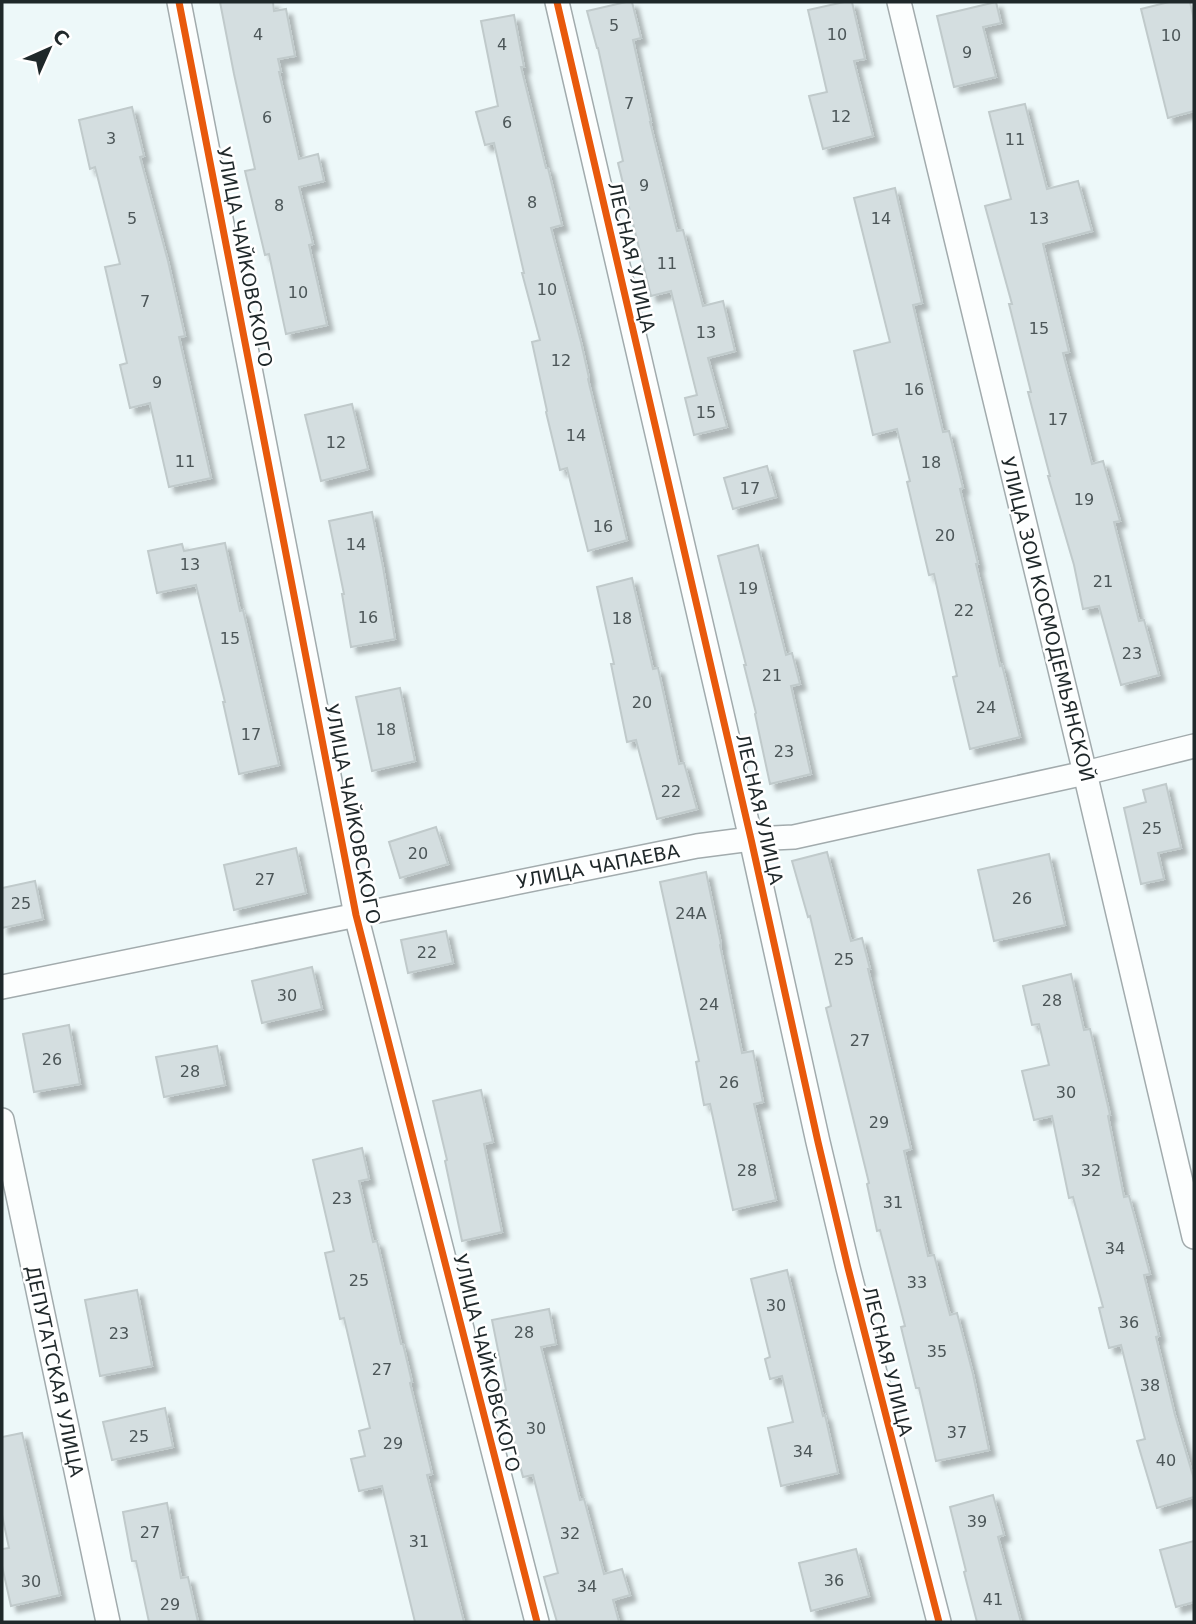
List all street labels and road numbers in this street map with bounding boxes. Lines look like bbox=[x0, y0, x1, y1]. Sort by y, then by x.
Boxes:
street label: УЛИЦА ЧАЙКОВСКОГО bbox=[213, 145, 277, 369]
street label: ЛЕСНАЯ УЛИЦА bbox=[604, 180, 660, 334]
street label: УЛИЦА ЗОИ КОСМОДЕМЬЯНСКОЙ bbox=[997, 454, 1099, 784]
street label: УЛИЦА ЧАЙКОВСКОГО bbox=[321, 702, 385, 926]
street label: ЛЕСНАЯ УЛИЦА bbox=[732, 732, 788, 886]
street label: УЛИЦА ЧАПАЕВА bbox=[515, 839, 681, 893]
street label: УЛИЦА ЧАЙКОВСКОГО bbox=[449, 1252, 525, 1474]
street label: ДЕПУТАТСКАЯ УЛИЦА bbox=[22, 1263, 88, 1479]
street label: ЛЕСНАЯ УЛИЦА bbox=[859, 1284, 917, 1438]

